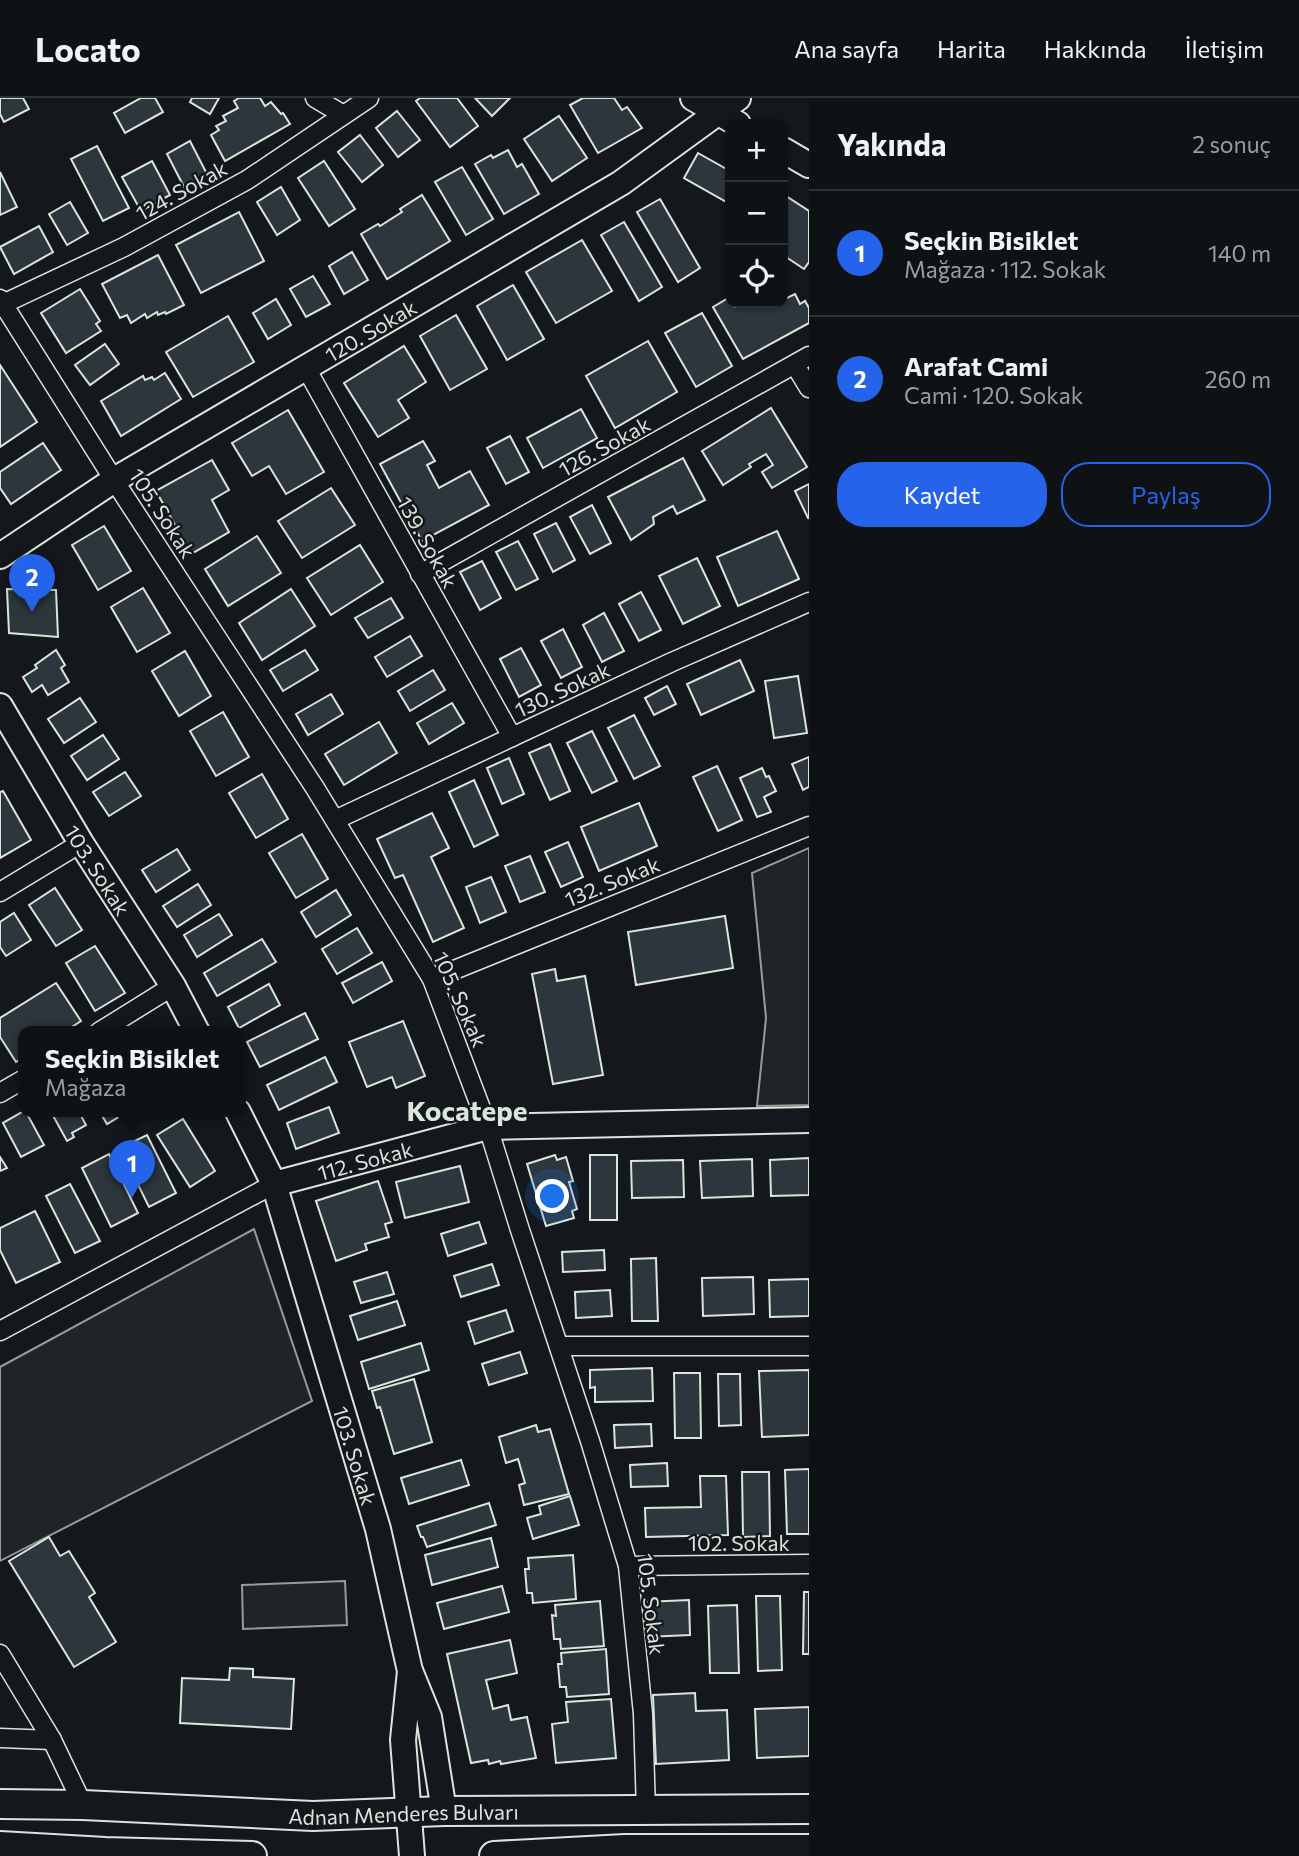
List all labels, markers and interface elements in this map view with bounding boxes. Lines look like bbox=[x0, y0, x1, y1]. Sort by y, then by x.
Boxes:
text: Locato bbox=[35, 28, 141, 69]
text: Ana sayfa bbox=[794, 34, 899, 63]
text: Harita bbox=[937, 34, 1006, 63]
text: Hakkında bbox=[1044, 34, 1147, 63]
text: İletişim bbox=[1185, 34, 1264, 63]
map controls bbox=[725, 119, 788, 308]
button: + bbox=[725, 119, 788, 182]
text: Yakında bbox=[837, 125, 947, 162]
text: 2 sonuç bbox=[1192, 130, 1271, 158]
street label: 124. Sokak bbox=[131, 155, 231, 225]
button: − bbox=[725, 182, 788, 245]
text: Seçkin Bisiklet bbox=[904, 224, 1078, 255]
text: 1 bbox=[855, 239, 865, 267]
text: 140 m bbox=[1208, 239, 1271, 267]
button: locate bbox=[725, 245, 788, 308]
text: Mağaza · 112. Sokak bbox=[904, 255, 1106, 283]
street label: 120. Sokak bbox=[320, 293, 420, 366]
text: Arafat Cami bbox=[904, 350, 1048, 381]
text: 2 bbox=[853, 365, 867, 393]
text: 260 m bbox=[1205, 365, 1271, 393]
text: Cami · 120. Sokak bbox=[904, 381, 1083, 409]
street label: 126. Sokak bbox=[554, 411, 654, 481]
button: Kaydet bbox=[837, 462, 1047, 527]
button: Paylaş bbox=[1061, 462, 1271, 527]
street label: 105. Sokak bbox=[125, 463, 201, 563]
street label: 139. Sokak bbox=[393, 492, 463, 592]
pin: 2 bbox=[9, 554, 55, 612]
street label: 130. Sokak bbox=[511, 656, 613, 722]
street label: 103. Sokak bbox=[61, 820, 136, 919]
street label: 132. Sokak bbox=[561, 851, 663, 911]
street label: 105. Sokak bbox=[429, 947, 493, 1051]
popup bbox=[18, 1026, 246, 1117]
text: Seçkin Bisiklet bbox=[45, 1042, 219, 1073]
text: Mağaza bbox=[45, 1073, 126, 1101]
district label: Kocatepe bbox=[406, 1093, 528, 1127]
street label: 112. Sokak bbox=[315, 1135, 415, 1184]
pin: 1 bbox=[109, 1140, 155, 1198]
your location bbox=[535, 1179, 569, 1213]
street label: 103. Sokak bbox=[329, 1403, 383, 1508]
street label: 102. Sokak bbox=[688, 1530, 790, 1555]
street label: 105. Sokak bbox=[633, 1552, 671, 1656]
street label: Adnan Menderes Bulvarı bbox=[288, 1798, 519, 1829]

